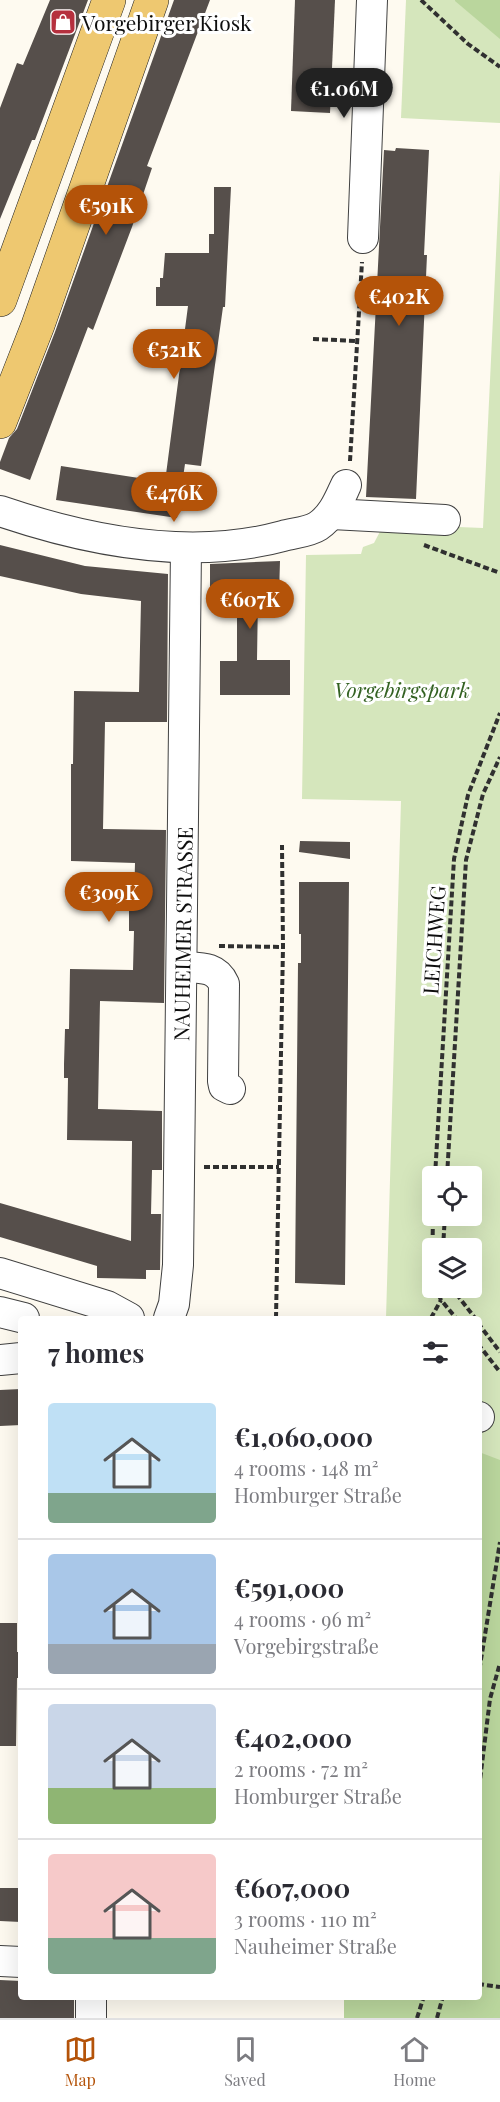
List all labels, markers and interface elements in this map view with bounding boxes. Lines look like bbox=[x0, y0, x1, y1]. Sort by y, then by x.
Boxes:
shop icon: Vorgebirger Kiosk bbox=[48, 7, 78, 37]
place label: Vorgebirger Kiosk bbox=[81, 8, 252, 36]
pin: €1.06M bbox=[295, 68, 393, 119]
text: €1.06M bbox=[310, 74, 378, 101]
pin: €591K bbox=[64, 185, 148, 236]
text: €591K bbox=[79, 191, 133, 218]
pin: €402K bbox=[357, 276, 441, 327]
text: €402K bbox=[369, 282, 429, 309]
pin: €521K bbox=[132, 329, 216, 380]
text: €521K bbox=[147, 335, 201, 362]
pin: €476K bbox=[132, 472, 216, 523]
text: €476K bbox=[145, 478, 203, 505]
pin: €607K bbox=[208, 579, 292, 630]
text: €607K bbox=[220, 585, 280, 612]
park label: Vorgebirgspark bbox=[334, 675, 470, 703]
street label: NAUHEIMER STRASSE bbox=[166, 827, 198, 1041]
pin: €309K bbox=[67, 872, 151, 923]
text: €309K bbox=[79, 878, 139, 905]
street label: LEICHWEG bbox=[415, 884, 451, 995]
map controls bbox=[422, 1166, 482, 1298]
button: locate bbox=[422, 1166, 482, 1226]
button: layers bbox=[422, 1238, 482, 1298]
text: 7 homes bbox=[48, 1335, 144, 1370]
icon: filters bbox=[419, 1336, 452, 1369]
text: €1,060,000 bbox=[234, 1419, 373, 1454]
icon: home bbox=[96, 1427, 168, 1499]
text: 4 rooms · 148 m² bbox=[234, 1454, 378, 1481]
text: Homburger Straße bbox=[234, 1481, 402, 1508]
text: €591,000 bbox=[234, 1570, 344, 1605]
icon: home bbox=[96, 1578, 168, 1650]
text: 4 rooms · 96 m² bbox=[234, 1605, 371, 1632]
text: Vorgebirgstraße bbox=[234, 1632, 379, 1659]
text: €402,000 bbox=[234, 1720, 352, 1755]
icon: home bbox=[96, 1728, 168, 1800]
text: 2 rooms · 72 m² bbox=[234, 1755, 368, 1782]
text: Homburger Straße bbox=[234, 1782, 402, 1809]
text: €607,000 bbox=[234, 1870, 350, 1905]
icon: home bbox=[96, 1878, 168, 1950]
text: 3 rooms · 110 m² bbox=[234, 1905, 377, 1932]
text: Nauheimer Straße bbox=[234, 1932, 397, 1959]
tab: Map bbox=[64, 2033, 97, 2090]
tab: Saved bbox=[224, 2033, 266, 2090]
tab: Home bbox=[393, 2033, 436, 2090]

